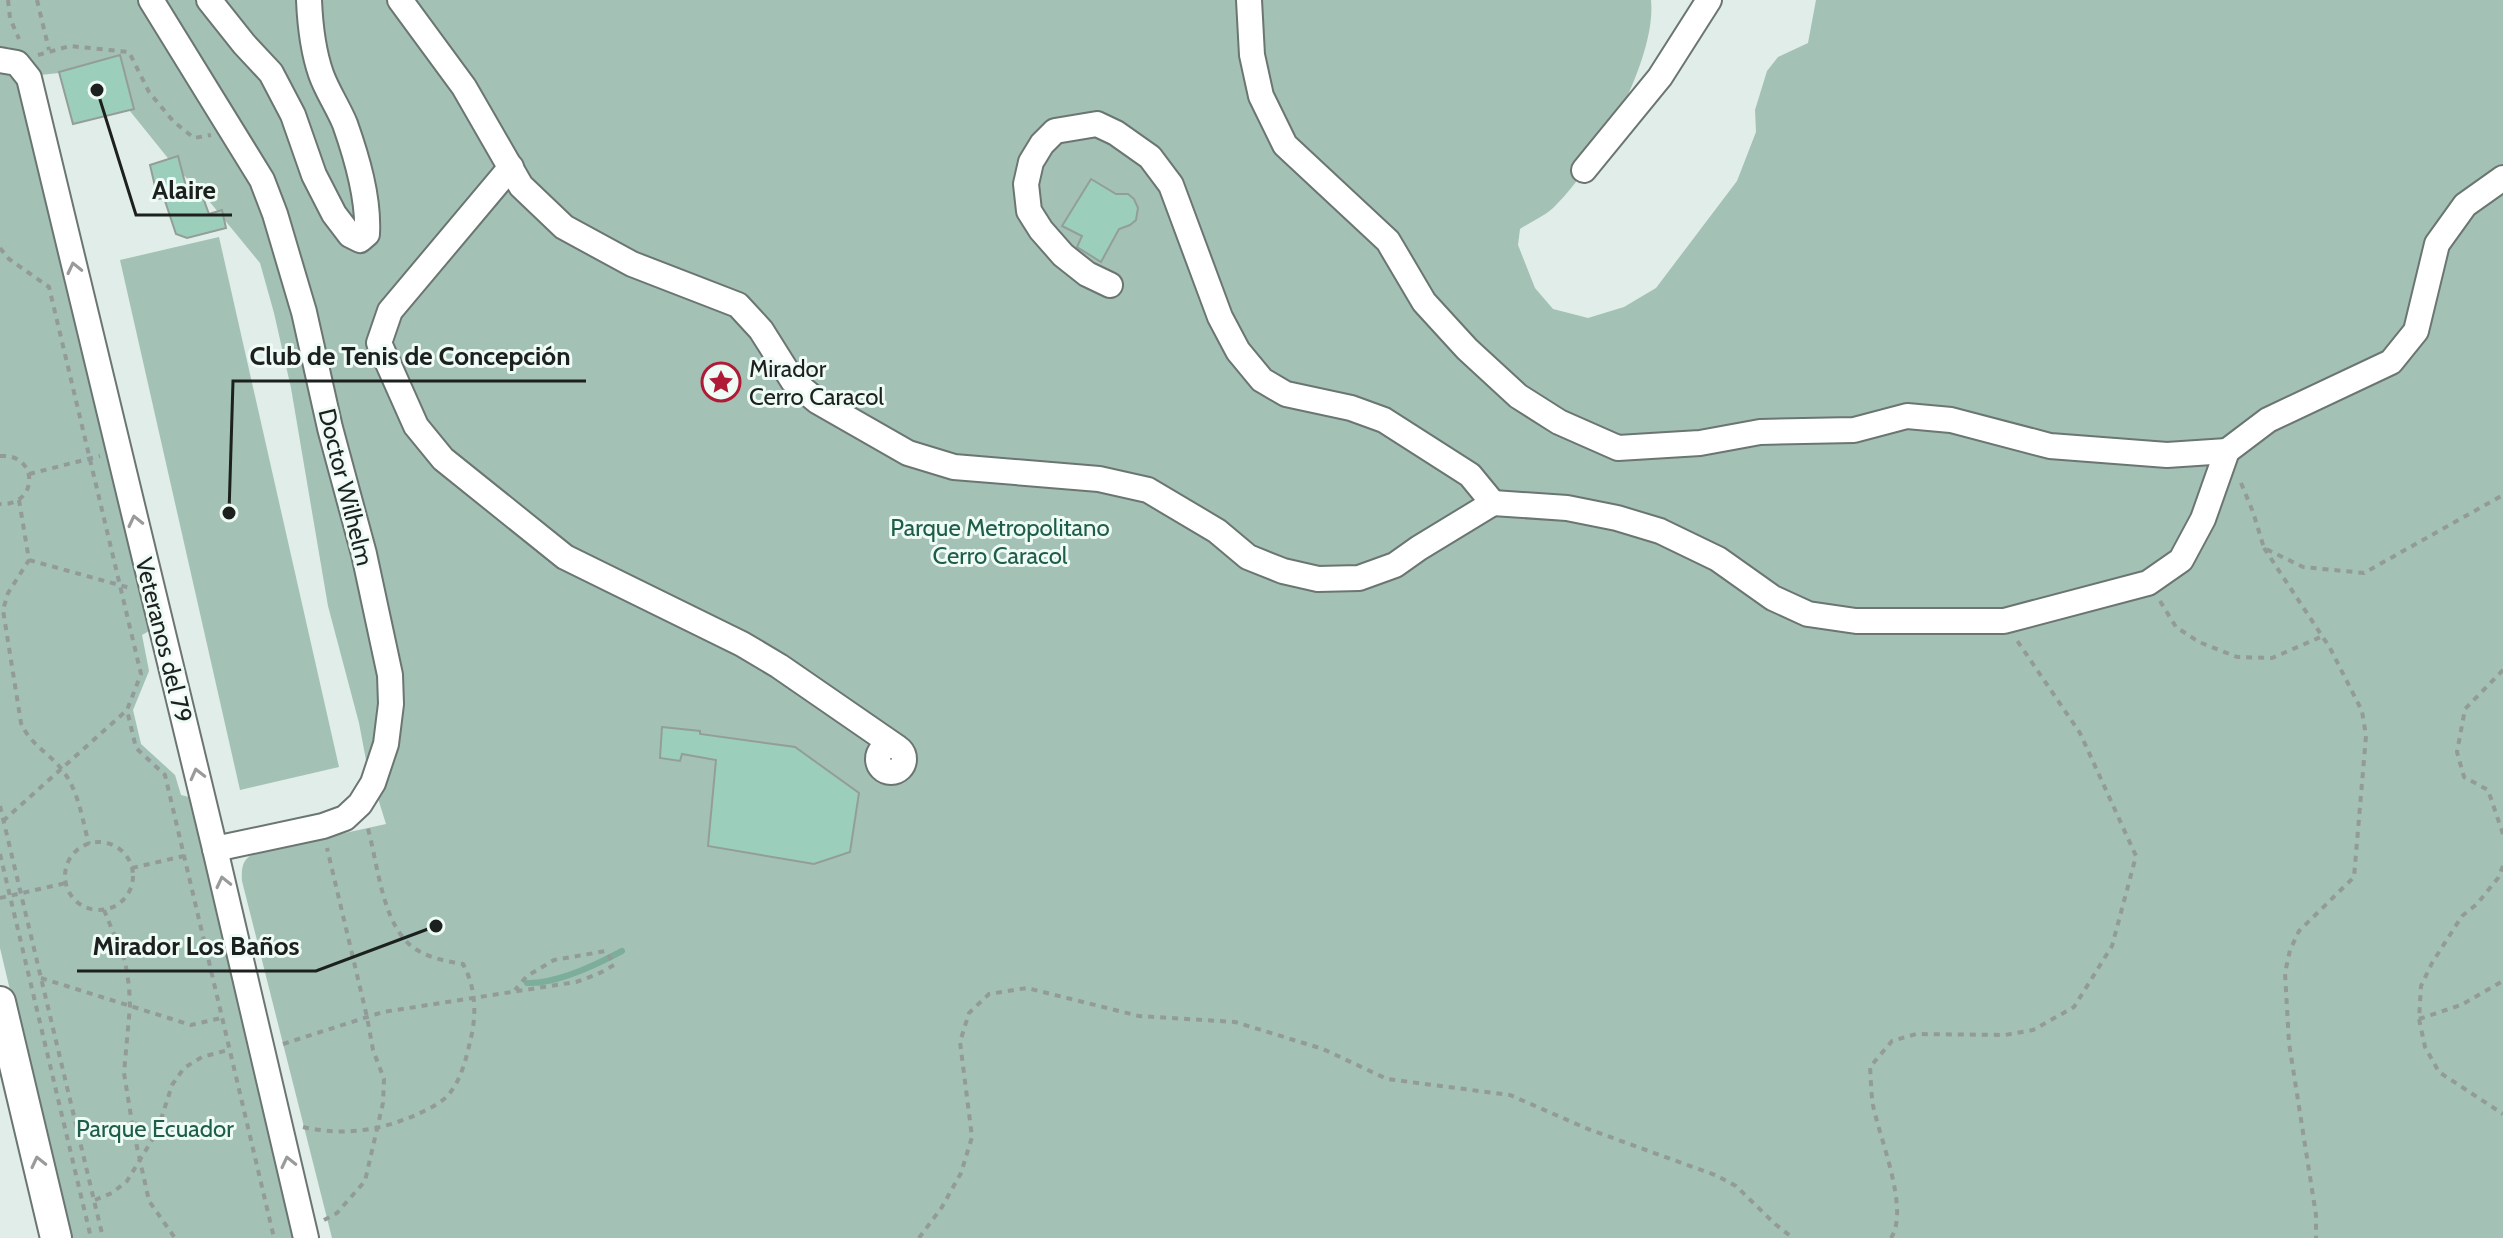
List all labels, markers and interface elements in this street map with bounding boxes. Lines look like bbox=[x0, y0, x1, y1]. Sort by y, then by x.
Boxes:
callout: Alaire bbox=[136, 165, 232, 215]
text: Alaire bbox=[152, 174, 216, 206]
one-way arrow bbox=[67, 262, 84, 276]
callout: Club de Tenis de Concepción bbox=[233, 331, 586, 381]
text: Club de Tenis de Concepción bbox=[249, 340, 571, 372]
place label: Mirador Cerro Caracol bbox=[749, 354, 884, 411]
place icon: Mirador Cerro Caracol bbox=[700, 361, 742, 403]
street label: Doctor Wilhelm bbox=[312, 405, 380, 569]
park label: Parque Metropolitano Cerro Caracol bbox=[890, 513, 1110, 570]
one-way arrow bbox=[127, 515, 144, 528]
street label: Veteranos del 79 bbox=[129, 554, 199, 726]
one-way arrow bbox=[189, 767, 206, 781]
one-way arrow bbox=[215, 875, 232, 889]
callout: Mirador Los Baños bbox=[77, 921, 316, 971]
text: Mirador Los Baños bbox=[92, 930, 300, 962]
park label: Parque Ecuador bbox=[76, 1114, 234, 1143]
one-way arrow bbox=[31, 1156, 48, 1170]
one-way arrow bbox=[280, 1156, 297, 1169]

